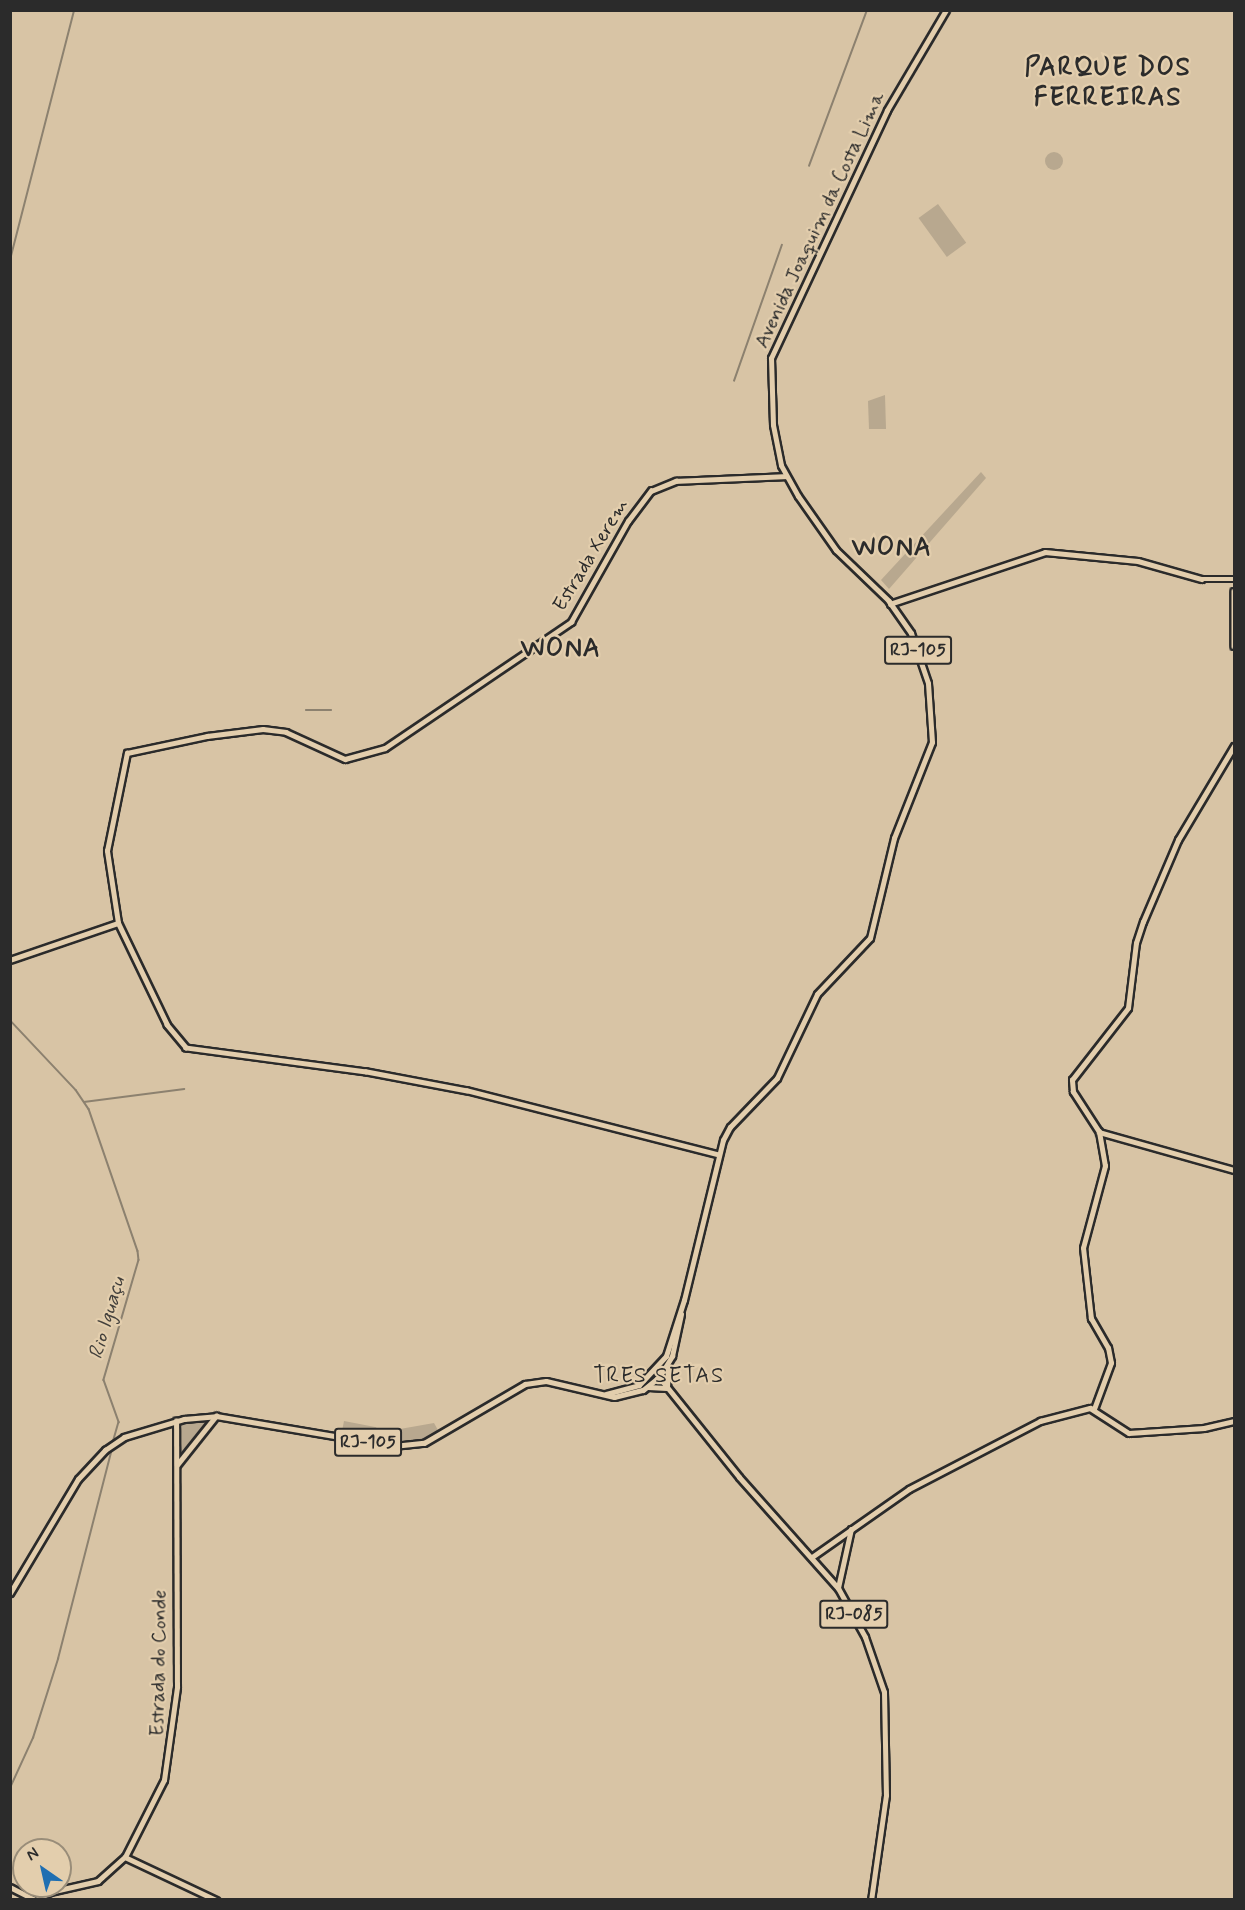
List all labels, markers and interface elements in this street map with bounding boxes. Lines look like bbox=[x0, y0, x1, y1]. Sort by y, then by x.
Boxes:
district label: PARQUE DOS FERREIRAS bbox=[1025, 53, 1191, 114]
street label: Avenida Joaquim da Costa Lima bbox=[751, 89, 889, 351]
street label: Estrada Xerem bbox=[547, 493, 635, 617]
district label: WONA bbox=[852, 533, 932, 565]
district label: WONA bbox=[521, 634, 601, 666]
road number: RJ-105 bbox=[884, 635, 952, 665]
water label: Rio Iguaçu bbox=[83, 1272, 131, 1364]
district label: TRES SETAS bbox=[591, 1364, 727, 1390]
road number: RJ-105 bbox=[334, 1427, 403, 1457]
street label: Estrada do Conde bbox=[146, 1590, 172, 1736]
road number: RJ-085 bbox=[818, 1599, 890, 1629]
north arrow bbox=[12, 1838, 72, 1898]
text: N bbox=[22, 1843, 43, 1866]

